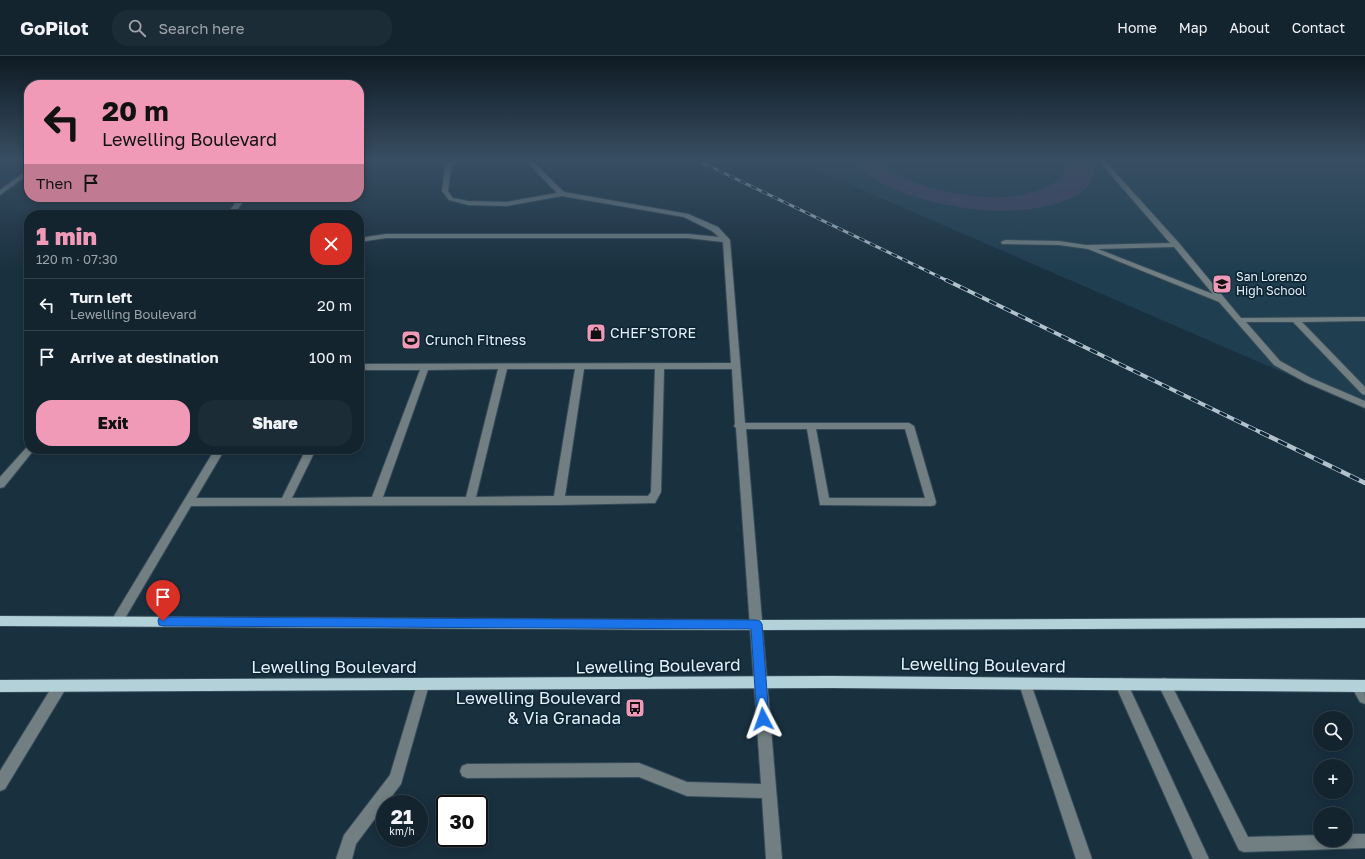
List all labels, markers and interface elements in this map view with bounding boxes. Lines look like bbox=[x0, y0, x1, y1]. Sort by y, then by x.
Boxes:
search box bbox=[112, 10, 392, 46]
text: GoPilot bbox=[20, 16, 88, 39]
icon: search bbox=[126, 17, 148, 39]
text: Search here bbox=[158, 19, 244, 37]
text: Home bbox=[1117, 19, 1157, 36]
text: Map bbox=[1179, 19, 1207, 36]
text: About bbox=[1229, 19, 1270, 36]
text: Contact bbox=[1292, 19, 1345, 36]
text: 20 m bbox=[102, 94, 169, 127]
icon: left bbox=[36, 96, 88, 148]
text: Lewelling Boulevard bbox=[102, 128, 277, 150]
icon: arrive bbox=[80, 172, 102, 194]
text: Then bbox=[36, 174, 72, 192]
text: 1 min bbox=[36, 221, 97, 250]
button: close bbox=[310, 223, 352, 265]
text: 120 m · 07:30 bbox=[36, 251, 118, 267]
place label: San Lorenzo High School bbox=[1236, 269, 1307, 298]
school or university icon: San Lorenzo High School bbox=[1211, 273, 1233, 295]
text: Turn left bbox=[70, 288, 132, 306]
icon: left bbox=[36, 294, 58, 316]
text: 20 m bbox=[317, 296, 352, 314]
text: Lewelling Boulevard bbox=[70, 306, 197, 322]
shop icon: CHEF'STORE bbox=[585, 322, 607, 344]
place label: CHEF'STORE bbox=[610, 324, 696, 341]
sports icon: Crunch Fitness bbox=[400, 329, 422, 351]
place label: Crunch Fitness bbox=[425, 331, 526, 348]
icon: arrive bbox=[36, 346, 58, 368]
text: Arrive at destination bbox=[70, 348, 219, 366]
text: 100 m bbox=[309, 348, 352, 366]
button: Exit bbox=[36, 400, 190, 446]
button: Share bbox=[198, 400, 352, 446]
pin bbox=[146, 580, 180, 621]
icon: arrive bbox=[152, 586, 174, 608]
street label: Lewelling Boulevard bbox=[900, 653, 1066, 676]
street label: Lewelling Boulevard bbox=[575, 654, 741, 677]
street label: Lewelling Boulevard bbox=[251, 656, 417, 677]
place label: Lewelling Boulevard & Via Granada bbox=[456, 687, 621, 728]
bus stop icon: Lewelling Boulevard & Via Granada bbox=[624, 697, 646, 719]
position arrow bbox=[742, 698, 784, 740]
map controls bbox=[1313, 711, 1353, 847]
button: search bbox=[1313, 711, 1353, 751]
button: + bbox=[1313, 759, 1353, 799]
speed limit sign: 30 bbox=[436, 795, 488, 847]
text: 21 bbox=[391, 804, 413, 828]
button: − bbox=[1313, 807, 1353, 847]
text: km/h bbox=[389, 825, 415, 837]

